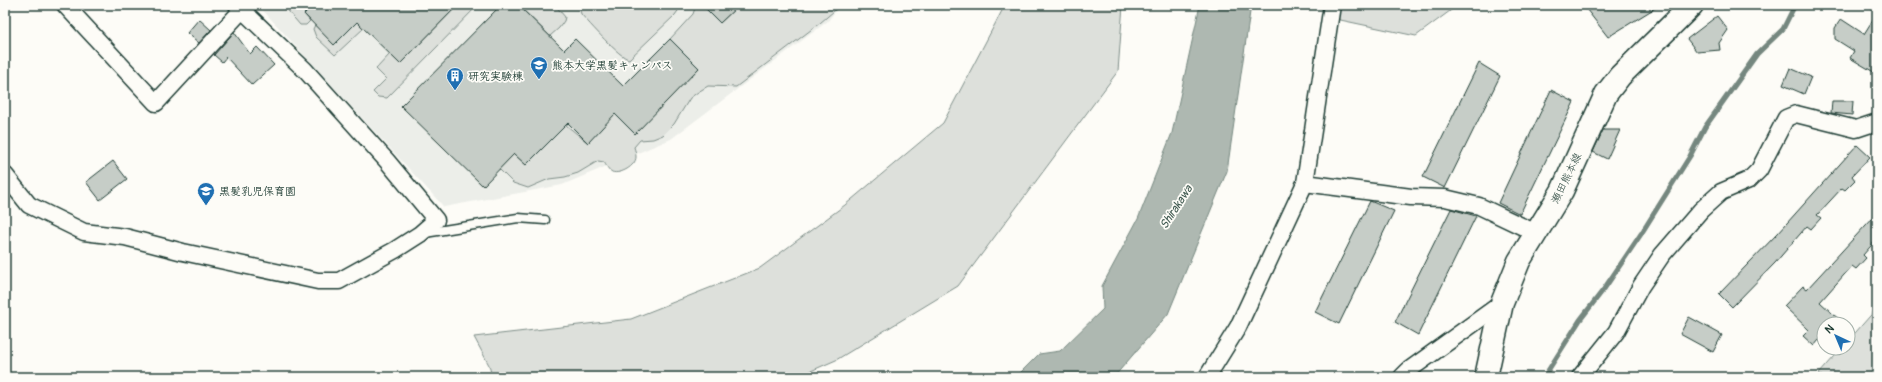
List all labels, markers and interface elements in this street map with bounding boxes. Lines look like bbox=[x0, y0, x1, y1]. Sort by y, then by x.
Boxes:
school or university icon: 熊本大学黒髪キャンパス bbox=[529, 55, 549, 80]
place label: 熊本大学黒髪キャンパス bbox=[552, 59, 673, 72]
building icon: 研究実験棟 bbox=[445, 66, 465, 91]
place label: 研究実験棟 bbox=[468, 70, 524, 83]
street label: 瀬田熊本線 bbox=[1549, 151, 1584, 206]
school or university icon: 黒髪乳児保育園 bbox=[196, 181, 216, 206]
water label: Shirakawa bbox=[1157, 181, 1197, 232]
place label: 黒髪乳児保育園 bbox=[219, 185, 296, 198]
north arrow bbox=[1816, 316, 1856, 356]
text: N bbox=[1822, 322, 1837, 336]

